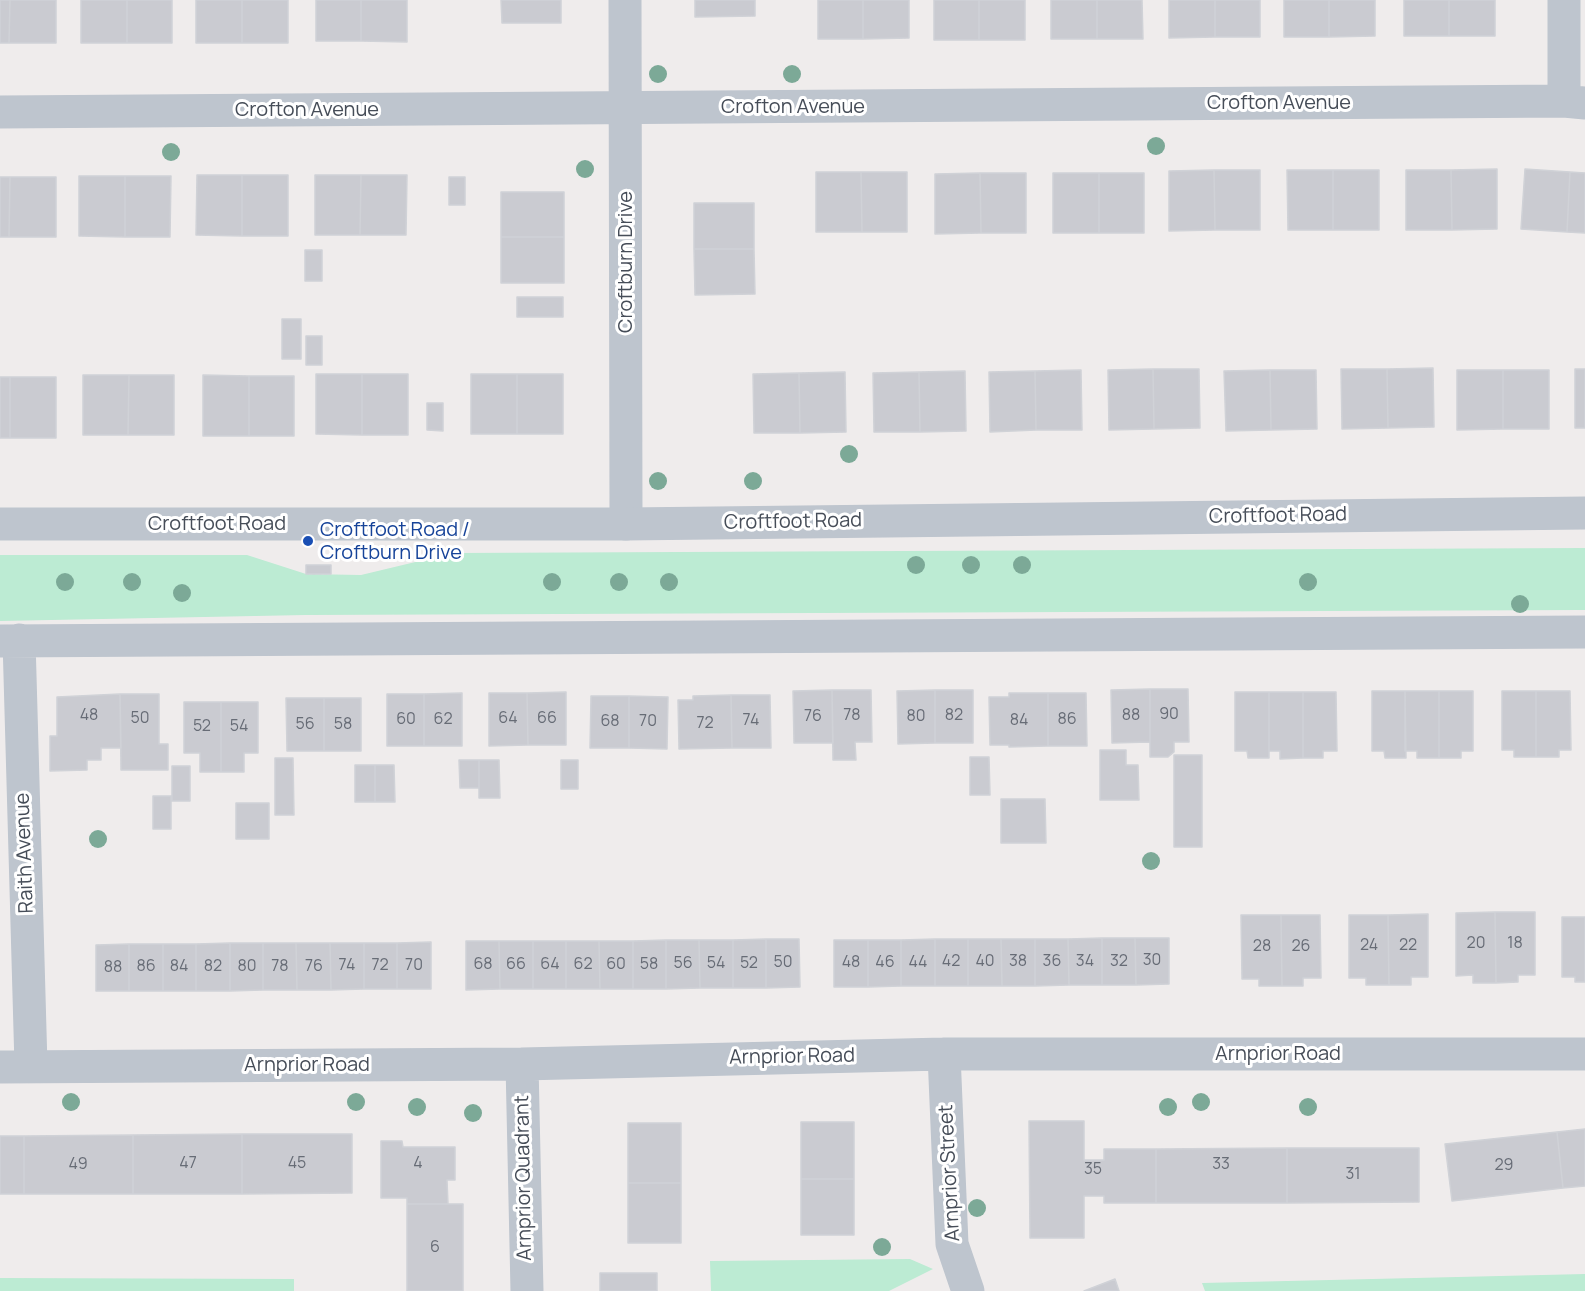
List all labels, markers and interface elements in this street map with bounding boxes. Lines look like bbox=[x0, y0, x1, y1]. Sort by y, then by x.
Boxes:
street label: Crofton Avenue bbox=[1207, 91, 1351, 115]
street label: Crofton Avenue bbox=[721, 95, 865, 119]
street label: Crofton Avenue bbox=[235, 98, 379, 122]
street label: Croftburn Drive bbox=[614, 191, 638, 333]
street label: Croftfoot Road bbox=[1209, 503, 1347, 529]
street label: Croftfoot Road bbox=[724, 509, 862, 535]
street label: Croftfoot Road bbox=[148, 512, 286, 536]
place label: Croftfoot Road / Croftburn Drive bbox=[320, 518, 470, 565]
marker: Croftfoot Road / Croftburn Drive bbox=[301, 534, 315, 548]
house number: 90 bbox=[1159, 705, 1179, 725]
house number: 48 bbox=[80, 706, 98, 726]
house number: 78 bbox=[843, 706, 861, 726]
house number: 82 bbox=[945, 706, 963, 726]
house number: 88 bbox=[1122, 706, 1140, 726]
house number: 76 bbox=[804, 707, 822, 727]
house number: 80 bbox=[906, 707, 926, 727]
house number: 50 bbox=[131, 709, 149, 729]
house number: 64 bbox=[498, 709, 518, 729]
house number: 66 bbox=[537, 709, 557, 729]
house number: 60 bbox=[396, 710, 416, 730]
house number: 62 bbox=[433, 710, 453, 730]
house number: 86 bbox=[1057, 710, 1077, 730]
house number: 74 bbox=[743, 711, 759, 731]
house number: 84 bbox=[1010, 711, 1028, 731]
house number: 68 bbox=[600, 712, 620, 732]
house number: 70 bbox=[639, 712, 657, 732]
house number: 72 bbox=[696, 714, 714, 734]
house number: 56 bbox=[295, 715, 315, 735]
house number: 58 bbox=[334, 715, 352, 735]
house number: 52 bbox=[193, 717, 211, 737]
house number: 54 bbox=[230, 717, 248, 737]
street label: Raith Avenue bbox=[11, 792, 39, 914]
house number: 20 bbox=[1467, 934, 1485, 954]
house number: 18 bbox=[1507, 934, 1523, 954]
house number: 24 bbox=[1360, 936, 1378, 956]
house number: 22 bbox=[1399, 936, 1417, 956]
house number: 28 bbox=[1253, 937, 1271, 957]
house number: 26 bbox=[1291, 937, 1311, 957]
house number: 30 bbox=[1143, 951, 1161, 971]
house number: 42 bbox=[942, 952, 960, 972]
house number: 40 bbox=[975, 952, 995, 972]
house number: 38 bbox=[1009, 952, 1027, 972]
house number: 36 bbox=[1043, 952, 1061, 972]
house number: 34 bbox=[1076, 952, 1094, 972]
house number: 32 bbox=[1110, 952, 1128, 972]
house number: 50 bbox=[774, 953, 792, 973]
house number: 48 bbox=[842, 953, 860, 973]
house number: 46 bbox=[875, 953, 895, 973]
house number: 44 bbox=[908, 953, 928, 973]
house number: 56 bbox=[673, 954, 693, 974]
house number: 54 bbox=[707, 954, 725, 974]
house number: 52 bbox=[740, 954, 758, 974]
house number: 68 bbox=[473, 955, 493, 975]
house number: 66 bbox=[506, 955, 526, 975]
house number: 64 bbox=[540, 955, 560, 975]
house number: 62 bbox=[573, 955, 593, 975]
house number: 60 bbox=[606, 955, 626, 975]
house number: 58 bbox=[640, 955, 658, 975]
house number: 74 bbox=[339, 956, 355, 976]
house number: 72 bbox=[371, 956, 389, 976]
house number: 70 bbox=[405, 956, 423, 976]
house number: 86 bbox=[136, 957, 156, 977]
house number: 84 bbox=[170, 957, 188, 977]
house number: 82 bbox=[204, 957, 222, 977]
house number: 80 bbox=[237, 957, 257, 977]
house number: 78 bbox=[271, 957, 289, 977]
house number: 76 bbox=[305, 957, 323, 977]
house number: 88 bbox=[104, 958, 122, 978]
street label: Arnprior Road bbox=[1215, 1042, 1341, 1066]
street label: Arnprior Road bbox=[729, 1044, 855, 1070]
street label: Arnprior Road bbox=[244, 1053, 370, 1077]
street label: Arnprior Quadrant bbox=[511, 1095, 537, 1261]
street label: Arnprior Street bbox=[934, 1104, 966, 1242]
house number: 47 bbox=[179, 1154, 197, 1174]
house number: 45 bbox=[288, 1154, 306, 1174]
house number: 4 bbox=[413, 1154, 423, 1174]
house number: 49 bbox=[68, 1155, 88, 1175]
house number: 33 bbox=[1212, 1155, 1230, 1175]
house number: 29 bbox=[1494, 1156, 1514, 1176]
house number: 35 bbox=[1084, 1160, 1102, 1180]
house number: 31 bbox=[1345, 1165, 1361, 1185]
house number: 6 bbox=[430, 1238, 440, 1258]

